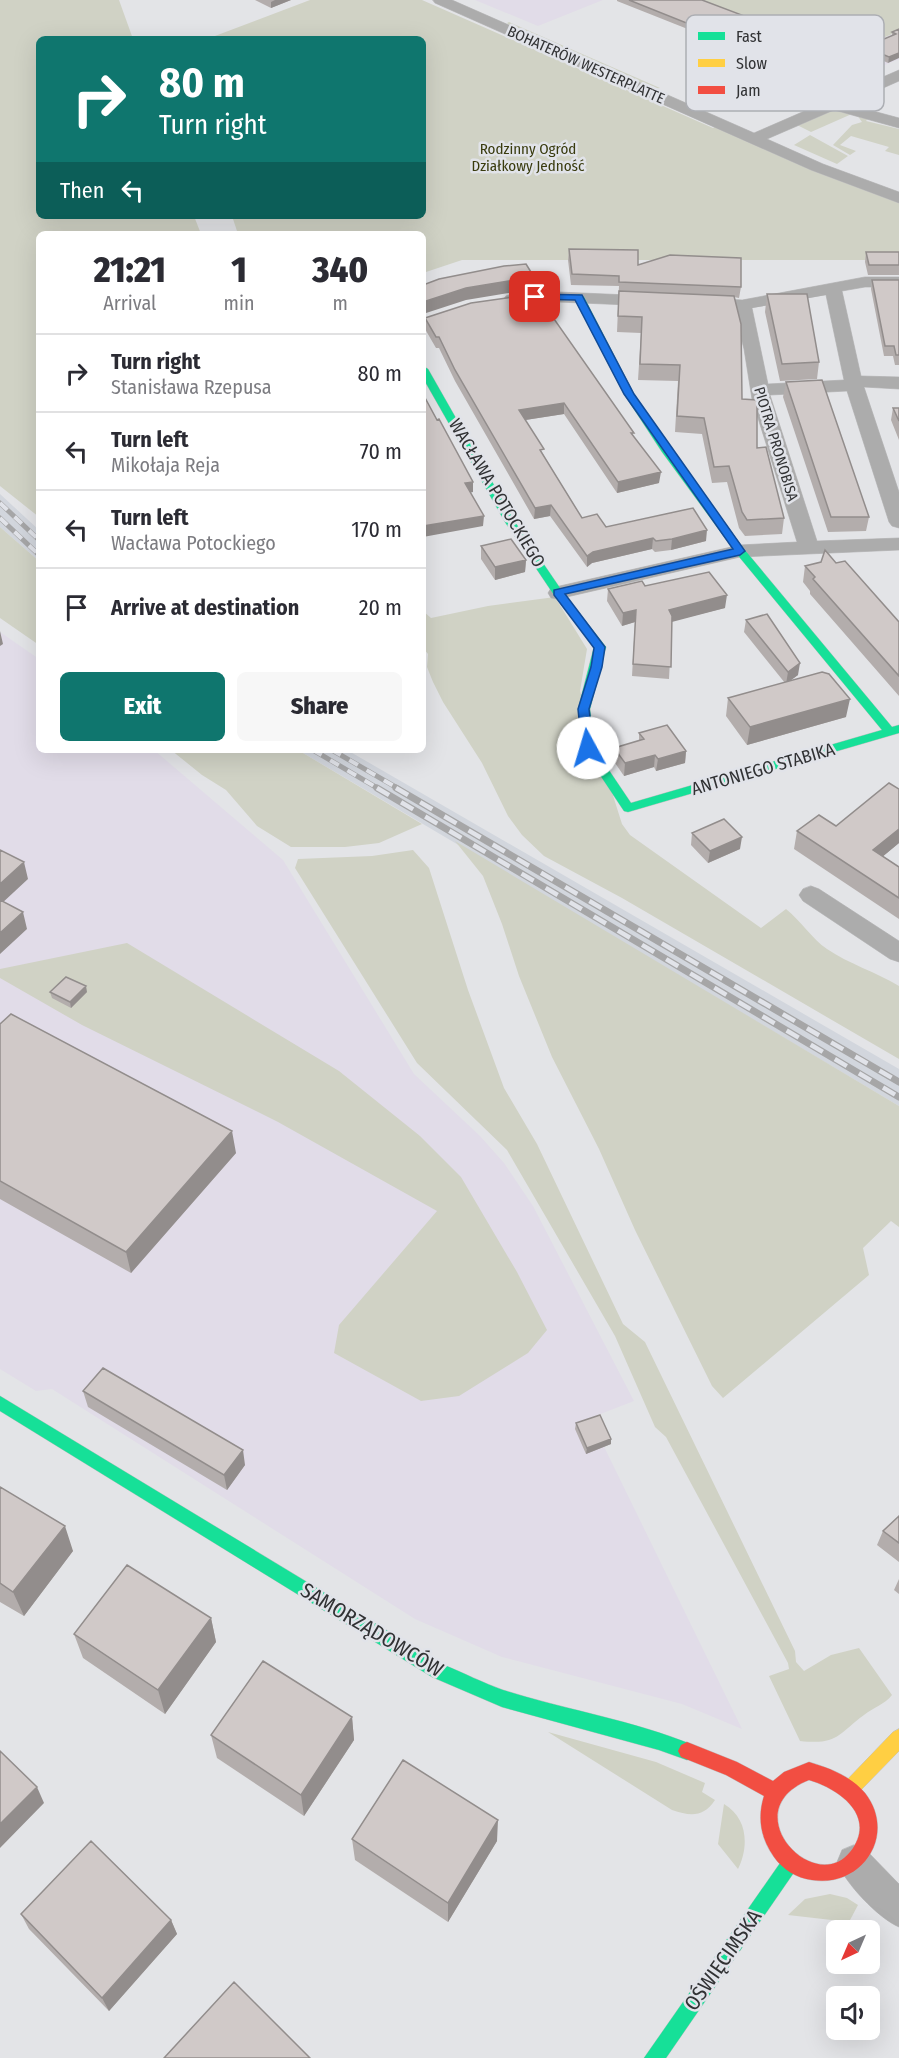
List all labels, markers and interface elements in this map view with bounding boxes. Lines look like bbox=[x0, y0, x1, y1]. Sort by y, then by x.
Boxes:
legend bbox=[686, 15, 884, 111]
street label: BOHATERÓW WESTERPLATTE bbox=[505, 22, 667, 108]
text: Fast bbox=[736, 27, 763, 46]
text: Slow bbox=[736, 54, 767, 73]
text: 80 m bbox=[159, 58, 245, 108]
icon: right bbox=[60, 60, 138, 138]
text: Jam bbox=[736, 81, 761, 100]
text: Turn right bbox=[159, 109, 267, 141]
park label: Rodzinny Ogród Działkowy Jedność bbox=[472, 140, 585, 175]
icon: left bbox=[116, 174, 149, 207]
text: Then bbox=[60, 177, 104, 204]
text: 21:21 bbox=[94, 248, 166, 292]
text: 1 bbox=[231, 248, 247, 292]
text: 340 bbox=[312, 248, 368, 292]
pin bbox=[509, 271, 560, 322]
icon: arrive bbox=[518, 280, 551, 313]
text: Arrival bbox=[103, 291, 156, 315]
text: min bbox=[224, 291, 255, 315]
text: m bbox=[333, 291, 348, 315]
text: Turn right bbox=[111, 348, 200, 375]
icon: right bbox=[60, 357, 93, 390]
text: 80 m bbox=[357, 360, 402, 387]
text: Stanisława Rzepusa bbox=[111, 375, 272, 399]
street label: PIOTRA PRONOBISA bbox=[750, 385, 802, 503]
street label: WACŁAWA POTOCKIEGO bbox=[444, 415, 550, 571]
text: Turn left bbox=[111, 426, 189, 453]
icon: left bbox=[60, 435, 93, 468]
text: 70 m bbox=[360, 438, 402, 465]
text: Mikołaja Reja bbox=[111, 453, 220, 477]
text: Turn left bbox=[111, 504, 189, 531]
icon: left bbox=[60, 513, 93, 546]
text: 170 m bbox=[351, 516, 402, 543]
text: Wacława Potockiego bbox=[111, 531, 276, 555]
icon: arrive bbox=[60, 591, 93, 624]
text: Arrive at destination bbox=[111, 594, 299, 621]
text: 20 m bbox=[359, 594, 402, 621]
button: Exit bbox=[60, 672, 225, 741]
button: Share bbox=[237, 672, 402, 741]
position arrow bbox=[556, 716, 620, 780]
street label: ANTONIEGO STABIKA bbox=[689, 738, 838, 800]
street label: SAMORZĄDOWCÓW bbox=[296, 1577, 448, 1683]
street label: OŚWIĘCIMSKA bbox=[679, 1904, 767, 2016]
north arrow bbox=[826, 1920, 880, 1974]
map controls bbox=[826, 1920, 880, 2040]
button: sound bbox=[826, 1986, 880, 2040]

